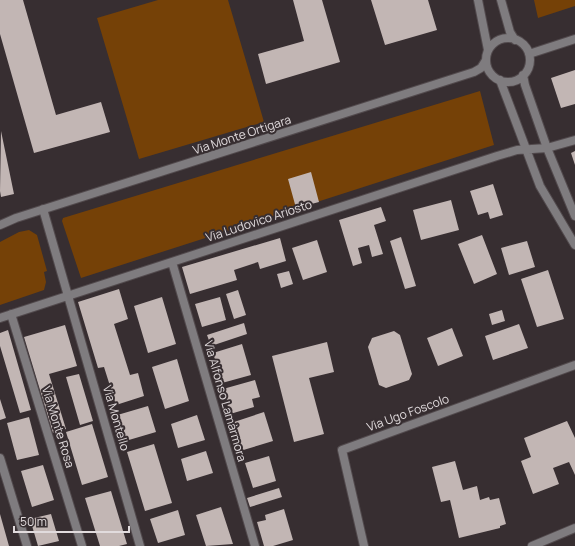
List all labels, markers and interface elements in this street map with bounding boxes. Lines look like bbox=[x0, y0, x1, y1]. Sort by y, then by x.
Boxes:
street label: Via Monte Ortigara bbox=[191, 111, 293, 158]
street label: Via Ludovico Ariosto bbox=[204, 195, 314, 246]
street label: Via Alfonso Lamàrmora bbox=[200, 338, 251, 463]
street label: Via Montello bbox=[99, 383, 134, 453]
street label: Via Monte Rosa bbox=[38, 384, 79, 470]
street label: Via Ugo Foscolo bbox=[364, 390, 451, 435]
scale bar bbox=[14, 508, 129, 534]
text: 50 m bbox=[20, 513, 47, 530]

